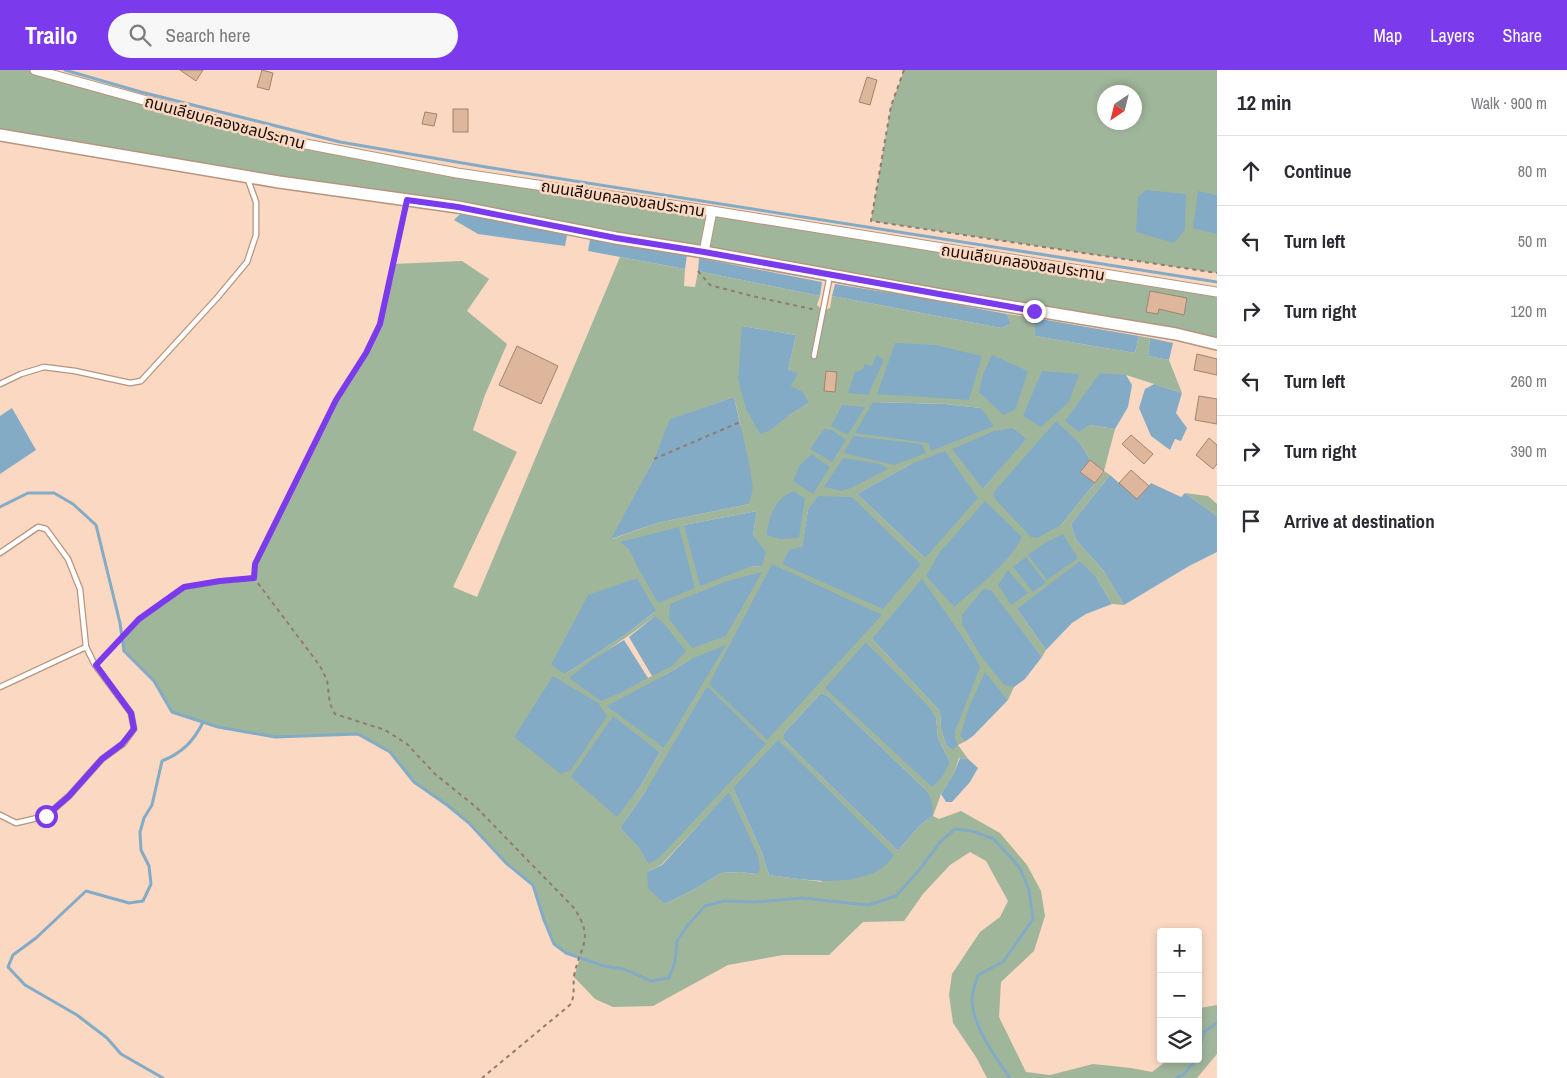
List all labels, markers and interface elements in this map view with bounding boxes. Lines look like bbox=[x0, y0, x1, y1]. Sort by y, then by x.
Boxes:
search box bbox=[108, 13, 458, 58]
text: Trailo bbox=[25, 19, 78, 51]
icon: search bbox=[126, 21, 154, 49]
text: Search here bbox=[166, 22, 250, 48]
text: Map bbox=[1374, 23, 1402, 48]
text: Layers bbox=[1430, 23, 1475, 48]
text: Share bbox=[1503, 23, 1542, 48]
north arrow bbox=[1097, 85, 1142, 130]
text: 12 min bbox=[1237, 88, 1292, 117]
street label: ถนนเลียบคลองชลประทาน bbox=[142, 90, 308, 154]
text: Walk · 900 m bbox=[1471, 92, 1547, 114]
icon: ahead bbox=[1237, 157, 1265, 185]
text: Continue bbox=[1284, 158, 1352, 184]
text: 80 m bbox=[1518, 160, 1547, 182]
street label: ถนนเลียบคลองชลประทาน bbox=[539, 174, 707, 222]
icon: left bbox=[1237, 227, 1265, 255]
text: Turn left bbox=[1284, 228, 1345, 254]
text: 50 m bbox=[1518, 230, 1547, 252]
street label: ถนนเลียบคลองชลประทาน bbox=[939, 238, 1107, 286]
icon: right bbox=[1237, 297, 1265, 325]
text: Turn right bbox=[1284, 298, 1356, 324]
route end bbox=[1023, 300, 1046, 323]
text: 120 m bbox=[1511, 300, 1547, 322]
icon: left bbox=[1237, 367, 1265, 395]
text: Turn left bbox=[1284, 368, 1345, 394]
text: 260 m bbox=[1511, 370, 1547, 392]
icon: right bbox=[1237, 437, 1265, 465]
text: Turn right bbox=[1284, 438, 1356, 464]
text: 390 m bbox=[1511, 440, 1547, 462]
icon: arrive bbox=[1237, 507, 1265, 535]
text: Arrive at destination bbox=[1284, 508, 1435, 534]
route start bbox=[35, 805, 58, 828]
map controls bbox=[1157, 928, 1202, 1063]
button: + bbox=[1157, 928, 1202, 973]
button: − bbox=[1157, 973, 1202, 1018]
button: layers bbox=[1157, 1018, 1202, 1063]

